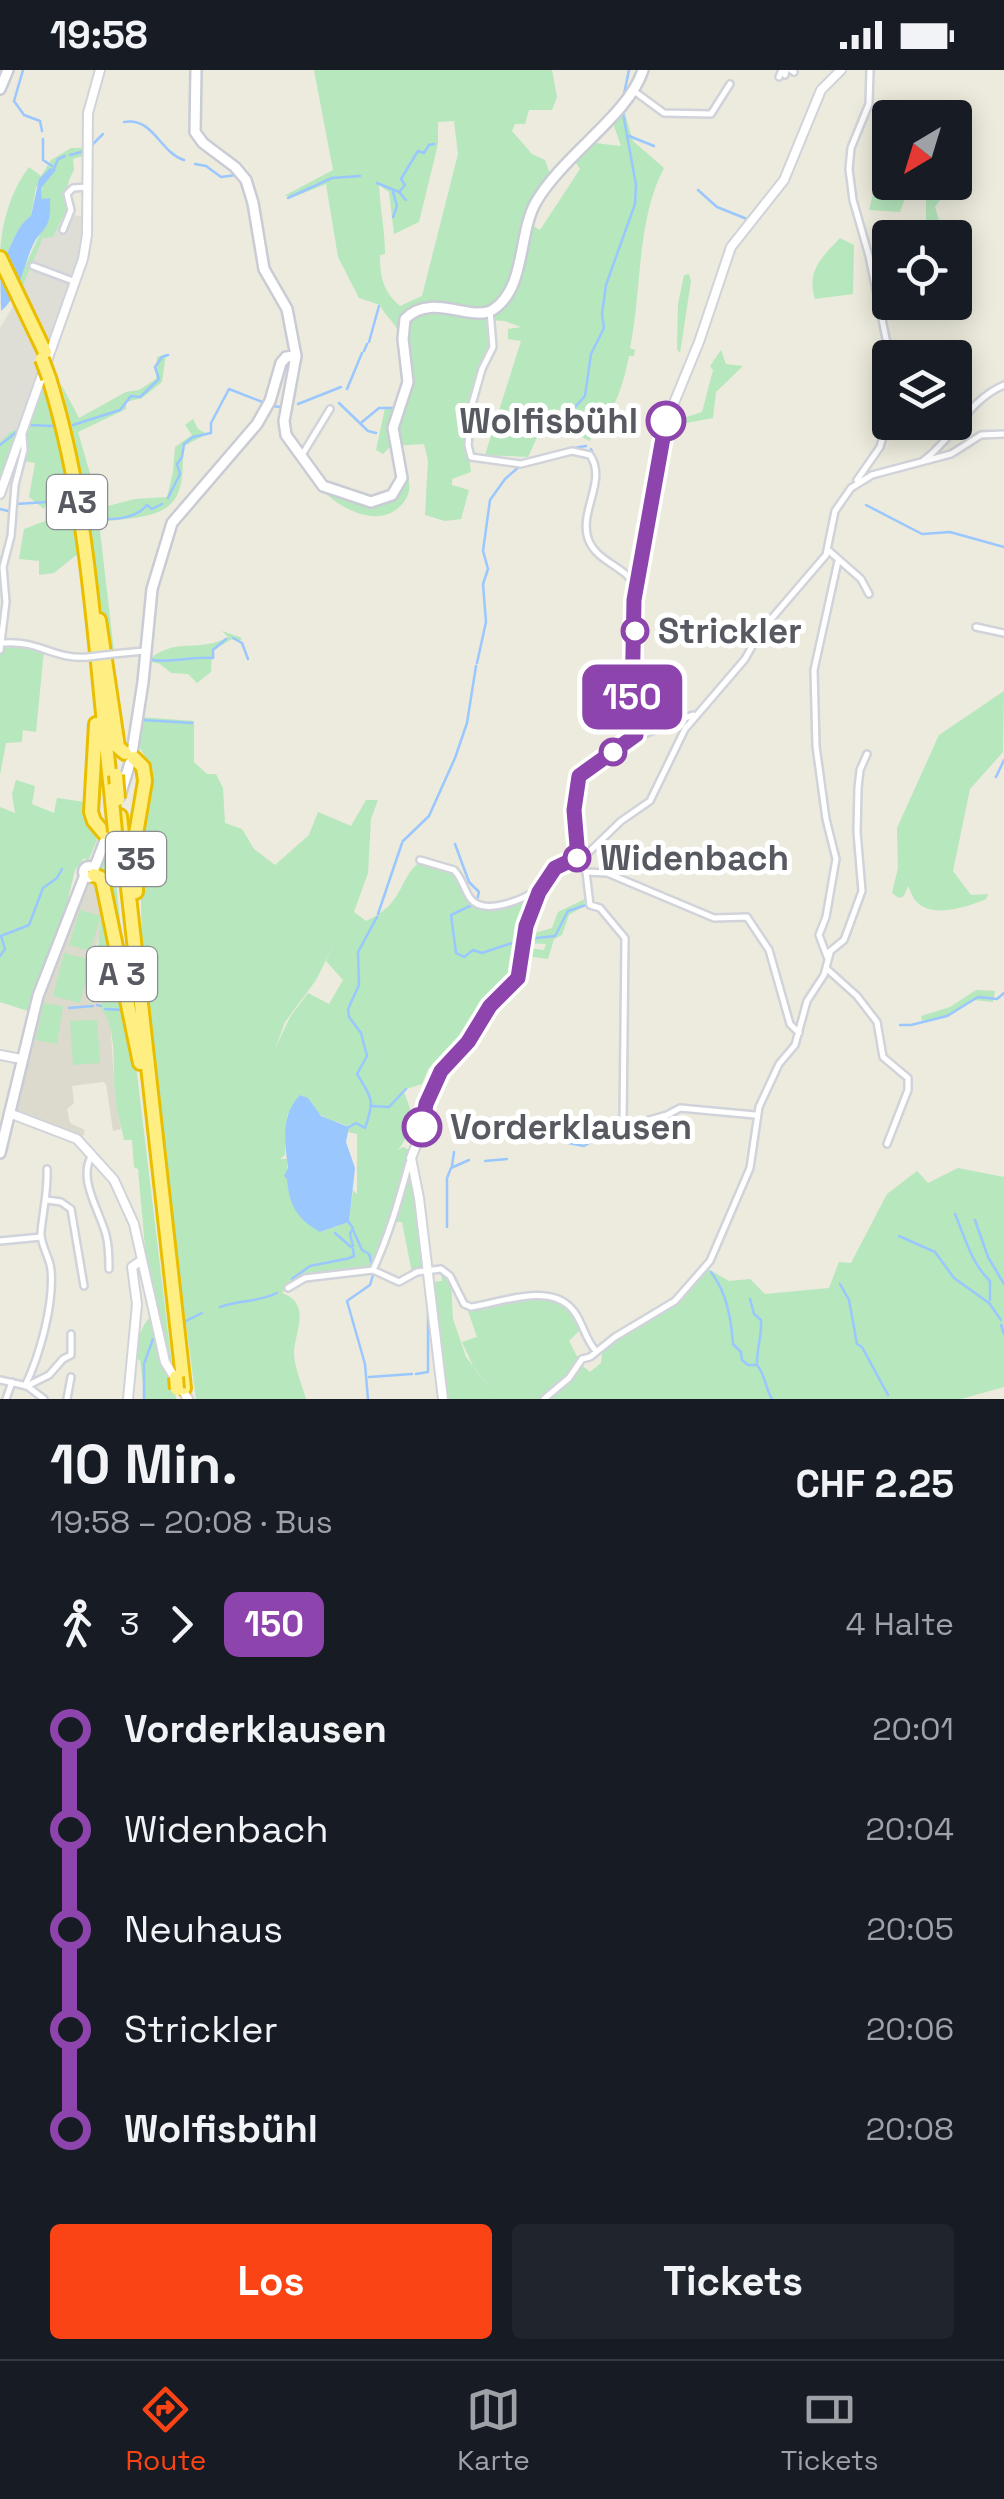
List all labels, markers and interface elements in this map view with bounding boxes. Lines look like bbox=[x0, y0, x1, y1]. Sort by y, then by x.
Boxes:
text: 19:58 bbox=[50, 11, 148, 59]
north arrow bbox=[872, 100, 972, 200]
map controls bbox=[872, 100, 972, 440]
button: locate bbox=[872, 220, 972, 320]
button: layers bbox=[872, 340, 972, 440]
place label: Wolfisbühl bbox=[459, 399, 638, 443]
marker: Wolfisbühl bbox=[647, 402, 685, 440]
road number: A3 bbox=[47, 475, 107, 529]
place label: Strickler bbox=[658, 609, 802, 653]
marker: Strickler bbox=[622, 618, 648, 644]
line badge: 150 bbox=[574, 664, 690, 730]
text: 150 bbox=[602, 675, 662, 719]
unlabelled marker bbox=[600, 739, 626, 765]
road number: 35 bbox=[106, 832, 166, 886]
place label: Widenbach bbox=[600, 836, 789, 880]
marker: Widenbach bbox=[564, 845, 590, 871]
road number: A 3 bbox=[87, 947, 157, 1001]
place label: Vorderklausen bbox=[450, 1105, 692, 1149]
marker: Vorderklausen bbox=[403, 1108, 441, 1146]
text: 10 Min. bbox=[50, 1429, 238, 1499]
text: CHF 2.25 bbox=[795, 1460, 954, 1508]
text: 19:58 – 20:08 · Bus bbox=[50, 1502, 333, 1542]
icon: walk bbox=[50, 1597, 105, 1652]
icon: forward bbox=[154, 1597, 209, 1652]
text: 150 bbox=[244, 1602, 304, 1646]
text: 3 bbox=[120, 1604, 139, 1644]
text: 4 Halte bbox=[845, 1604, 954, 1644]
text: Vorderklausen bbox=[124, 1705, 387, 1753]
text: 20:01 bbox=[872, 1709, 954, 1749]
text: Widenbach bbox=[124, 1805, 329, 1853]
text: 20:04 bbox=[866, 1809, 954, 1849]
text: Neuhaus bbox=[124, 1905, 283, 1953]
text: 20:05 bbox=[866, 1909, 954, 1949]
text: Strickler bbox=[124, 2005, 278, 2053]
text: 20:06 bbox=[866, 2009, 954, 2049]
text: Wolfisbühl bbox=[124, 2105, 318, 2153]
text: 20:08 bbox=[866, 2109, 954, 2149]
button: Los bbox=[50, 2224, 492, 2339]
button: Tickets bbox=[512, 2224, 954, 2339]
tab: Route bbox=[125, 2382, 206, 2478]
tab: Karte bbox=[457, 2382, 530, 2478]
tab: Tickets bbox=[781, 2382, 879, 2478]

